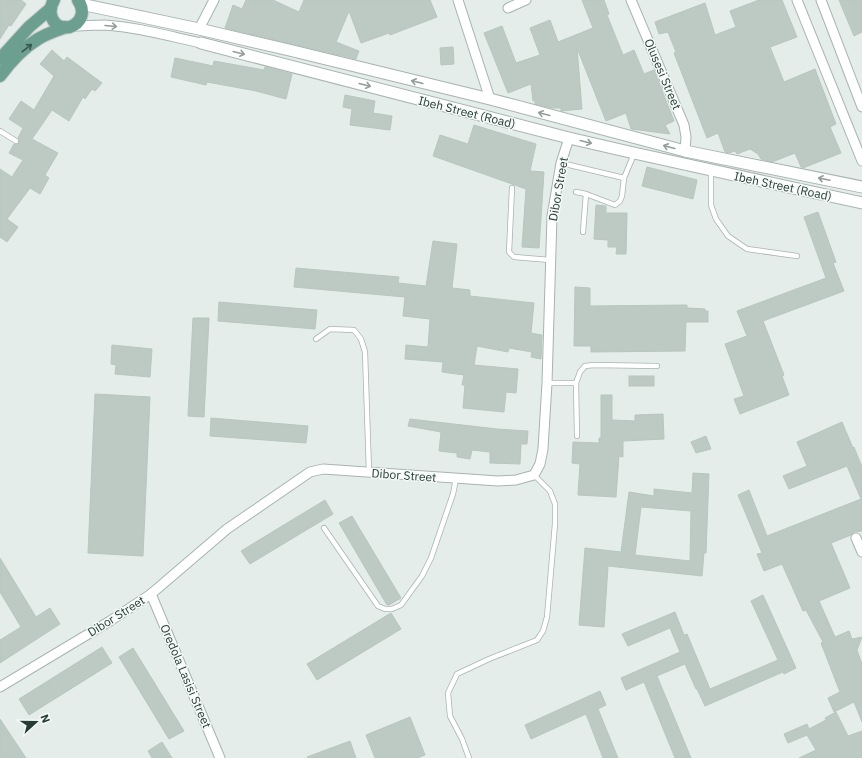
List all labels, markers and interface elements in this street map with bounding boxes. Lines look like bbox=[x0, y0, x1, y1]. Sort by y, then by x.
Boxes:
one-way arrow bbox=[104, 23, 117, 30]
street label: Olusesi Street bbox=[641, 36, 685, 112]
one-way arrow bbox=[21, 43, 32, 52]
one-way arrow bbox=[232, 49, 245, 57]
one-way arrow bbox=[411, 77, 424, 85]
one-way arrow bbox=[358, 82, 371, 89]
street label: Ibeh Street (Road) bbox=[417, 93, 517, 131]
one-way arrow bbox=[537, 109, 550, 117]
one-way arrow bbox=[579, 139, 592, 146]
one-way arrow bbox=[663, 143, 676, 150]
street label: Dibor Street bbox=[545, 156, 571, 222]
street label: Ibeh Street (Road) bbox=[733, 168, 833, 204]
one-way arrow bbox=[818, 175, 831, 183]
street label: Dibor Street bbox=[371, 465, 437, 485]
street label: Dibor Street bbox=[85, 592, 147, 640]
street label: Oredola Lasisi Street bbox=[157, 622, 215, 730]
north arrow bbox=[16, 702, 56, 742]
text: N bbox=[37, 712, 53, 725]

